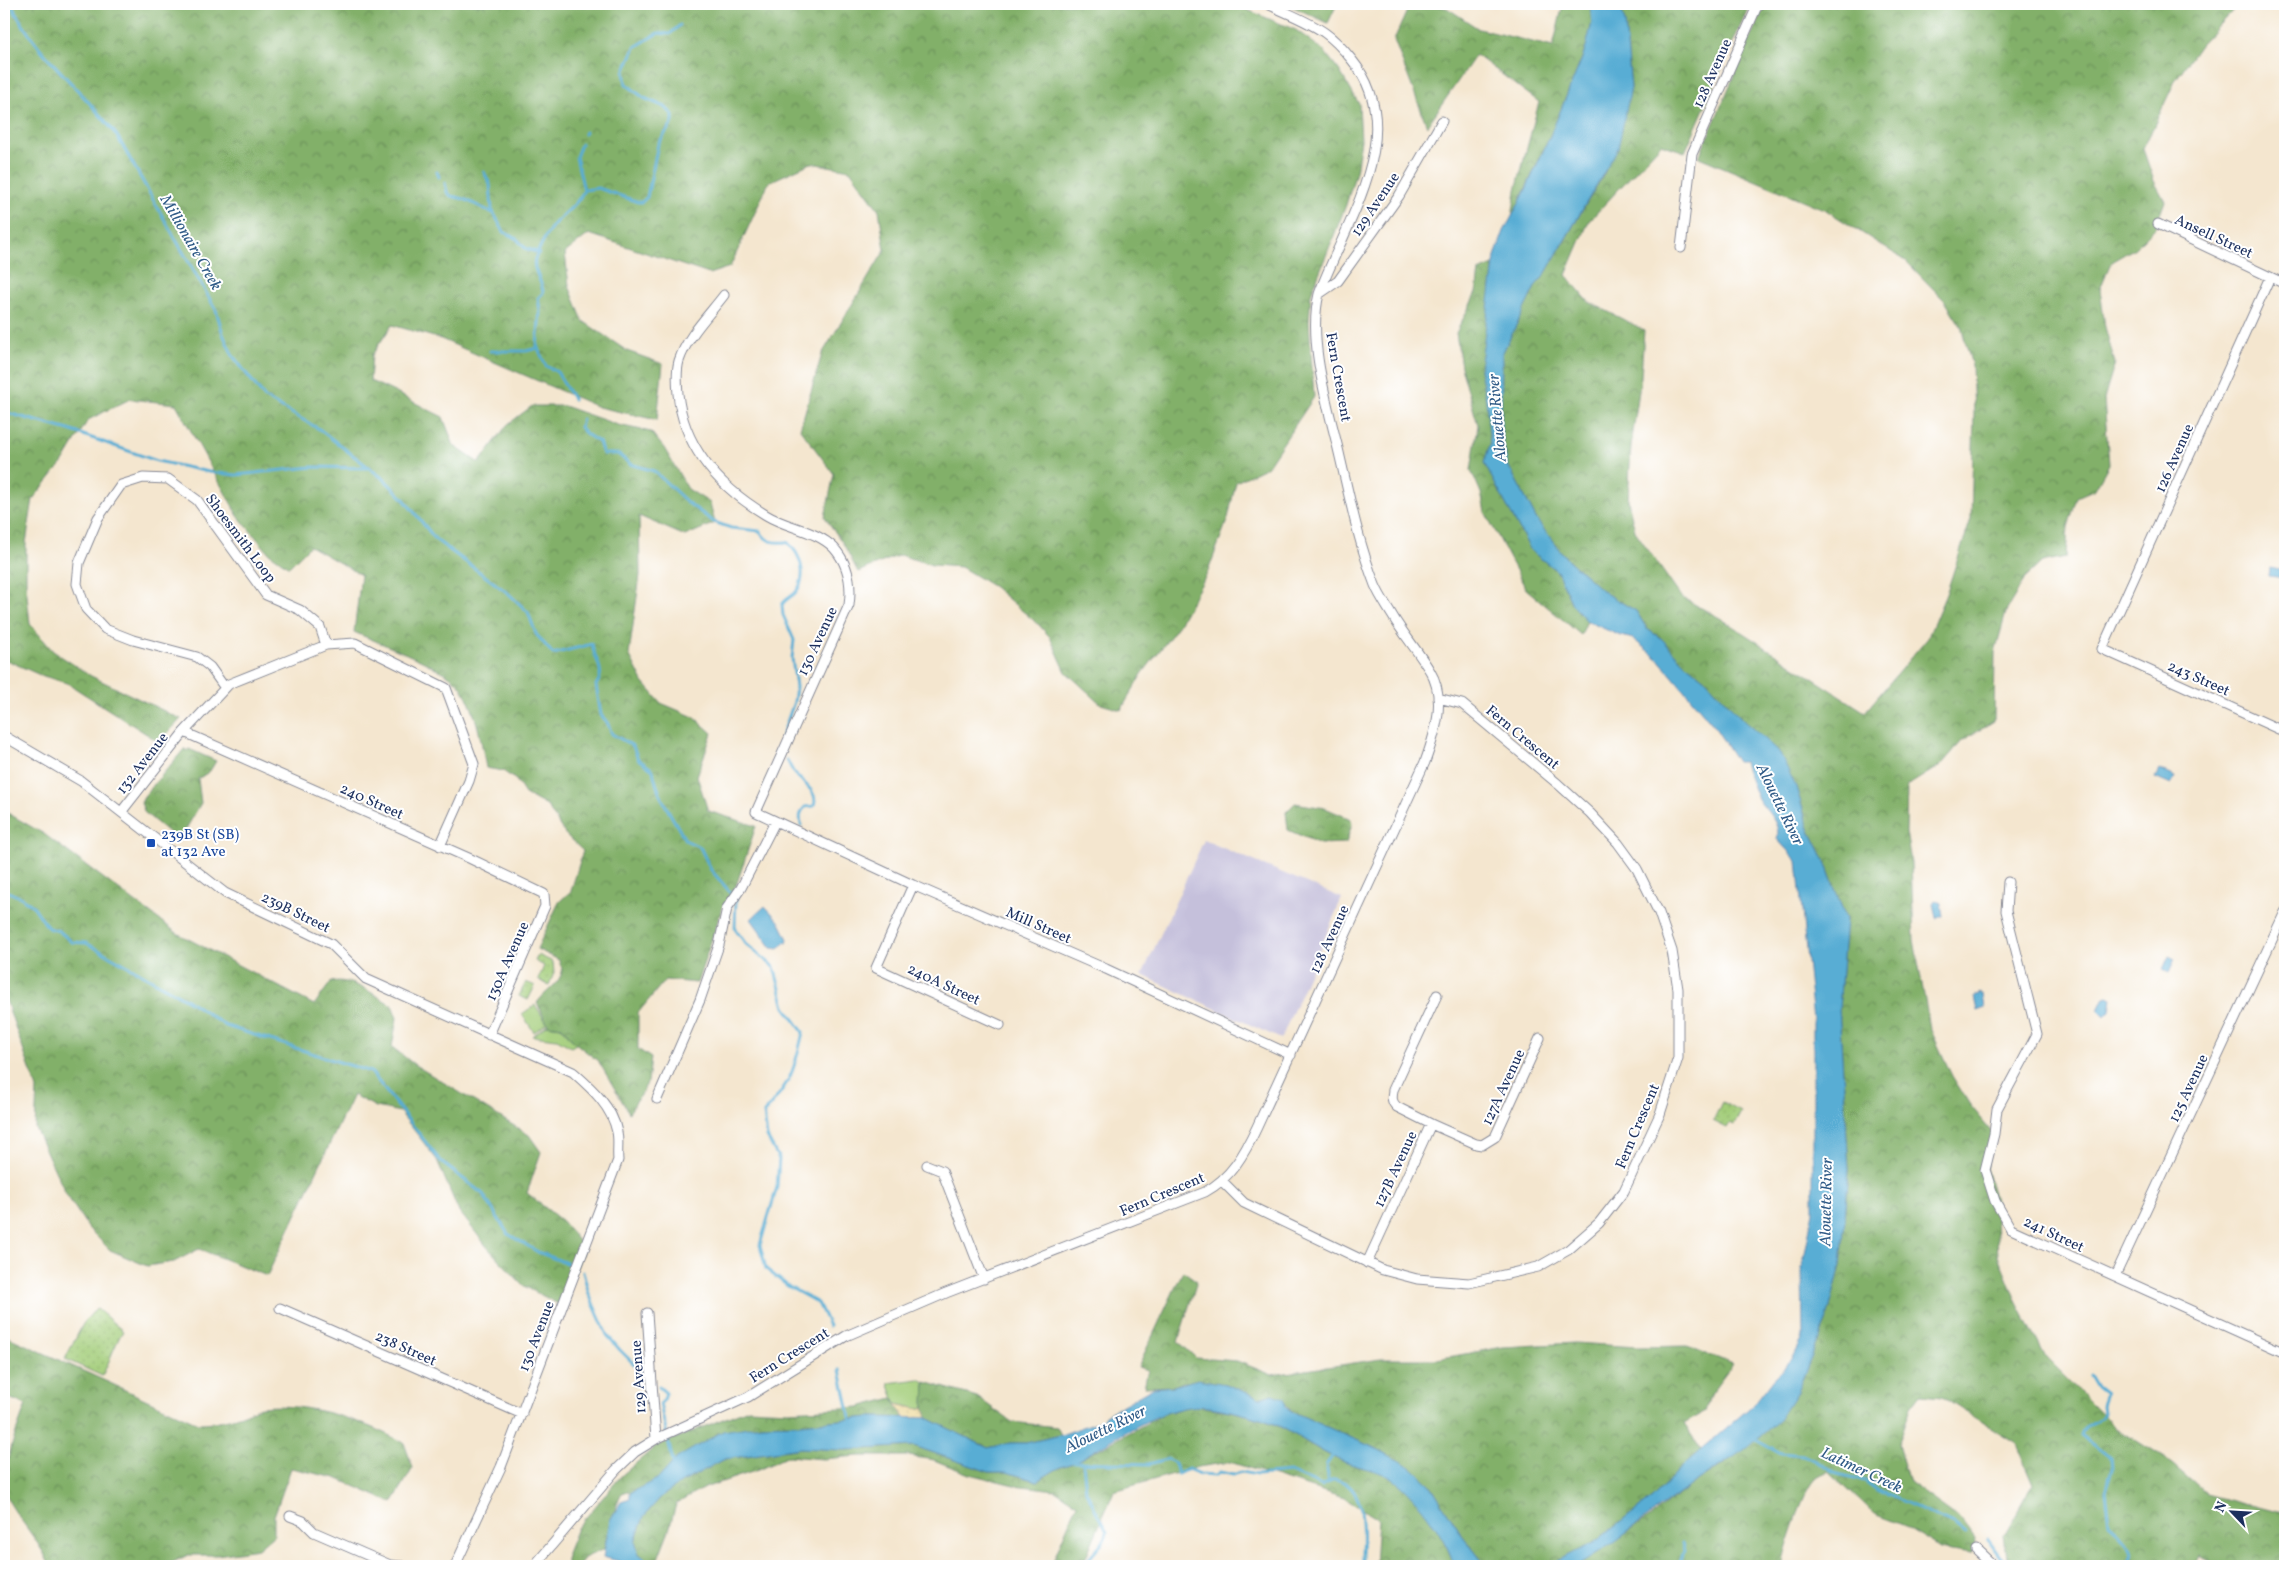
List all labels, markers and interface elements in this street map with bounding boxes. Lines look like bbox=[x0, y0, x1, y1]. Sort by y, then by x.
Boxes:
street label: 128 Avenue bbox=[1689, 36, 1738, 111]
street label: 129 Avenue bbox=[1347, 168, 1406, 241]
water label: Millionaire Creek bbox=[154, 190, 227, 295]
street label: Ansell Street bbox=[2171, 210, 2256, 265]
street label: Fern Crescent bbox=[1319, 331, 1356, 424]
water label: Alouette River bbox=[1483, 372, 1513, 464]
street label: 126 Avenue bbox=[2151, 421, 2200, 496]
street label: Shoesmith Loop bbox=[199, 490, 280, 588]
street label: 130 Avenue bbox=[793, 604, 844, 680]
street label: 243 Street bbox=[2164, 656, 2233, 702]
street label: Fern Crescent bbox=[1481, 701, 1564, 775]
street label: 132 Avenue bbox=[112, 728, 174, 799]
water label: Alouette River bbox=[1750, 760, 1809, 850]
street label: 240 Street bbox=[336, 779, 407, 826]
place label: 239B St (SB) at 132 Ave bbox=[161, 825, 239, 863]
marker: 239B St (SB) at 132 Ave bbox=[145, 837, 157, 849]
street label: 239B Street bbox=[257, 888, 333, 939]
street label: 128 Avenue bbox=[1305, 902, 1355, 977]
street label: Mill Street bbox=[1002, 903, 1075, 950]
street label: 130A Avenue bbox=[482, 919, 535, 1005]
street label: 240A Street bbox=[904, 959, 983, 1011]
street label: 127A Avenue bbox=[1478, 1046, 1531, 1129]
street label: 125 Avenue bbox=[2164, 1051, 2214, 1126]
street label: Fern Crescent bbox=[1611, 1081, 1666, 1172]
street label: 127B Avenue bbox=[1369, 1128, 1423, 1211]
water label: Alouette River bbox=[1815, 1157, 1839, 1247]
street label: Fern Crescent bbox=[1117, 1168, 1208, 1223]
street label: 241 Street bbox=[2020, 1212, 2087, 1259]
street label: 130 Avenue bbox=[514, 1298, 561, 1375]
street label: Fern Crescent bbox=[746, 1323, 834, 1389]
street label: 238 Street bbox=[371, 1327, 439, 1372]
street label: 129 Avenue bbox=[626, 1339, 653, 1414]
water label: Alouette River bbox=[1061, 1400, 1151, 1459]
water label: Latimer Creek bbox=[1817, 1442, 1906, 1499]
north arrow bbox=[2206, 1488, 2256, 1538]
text: N bbox=[2211, 1499, 2232, 1516]

